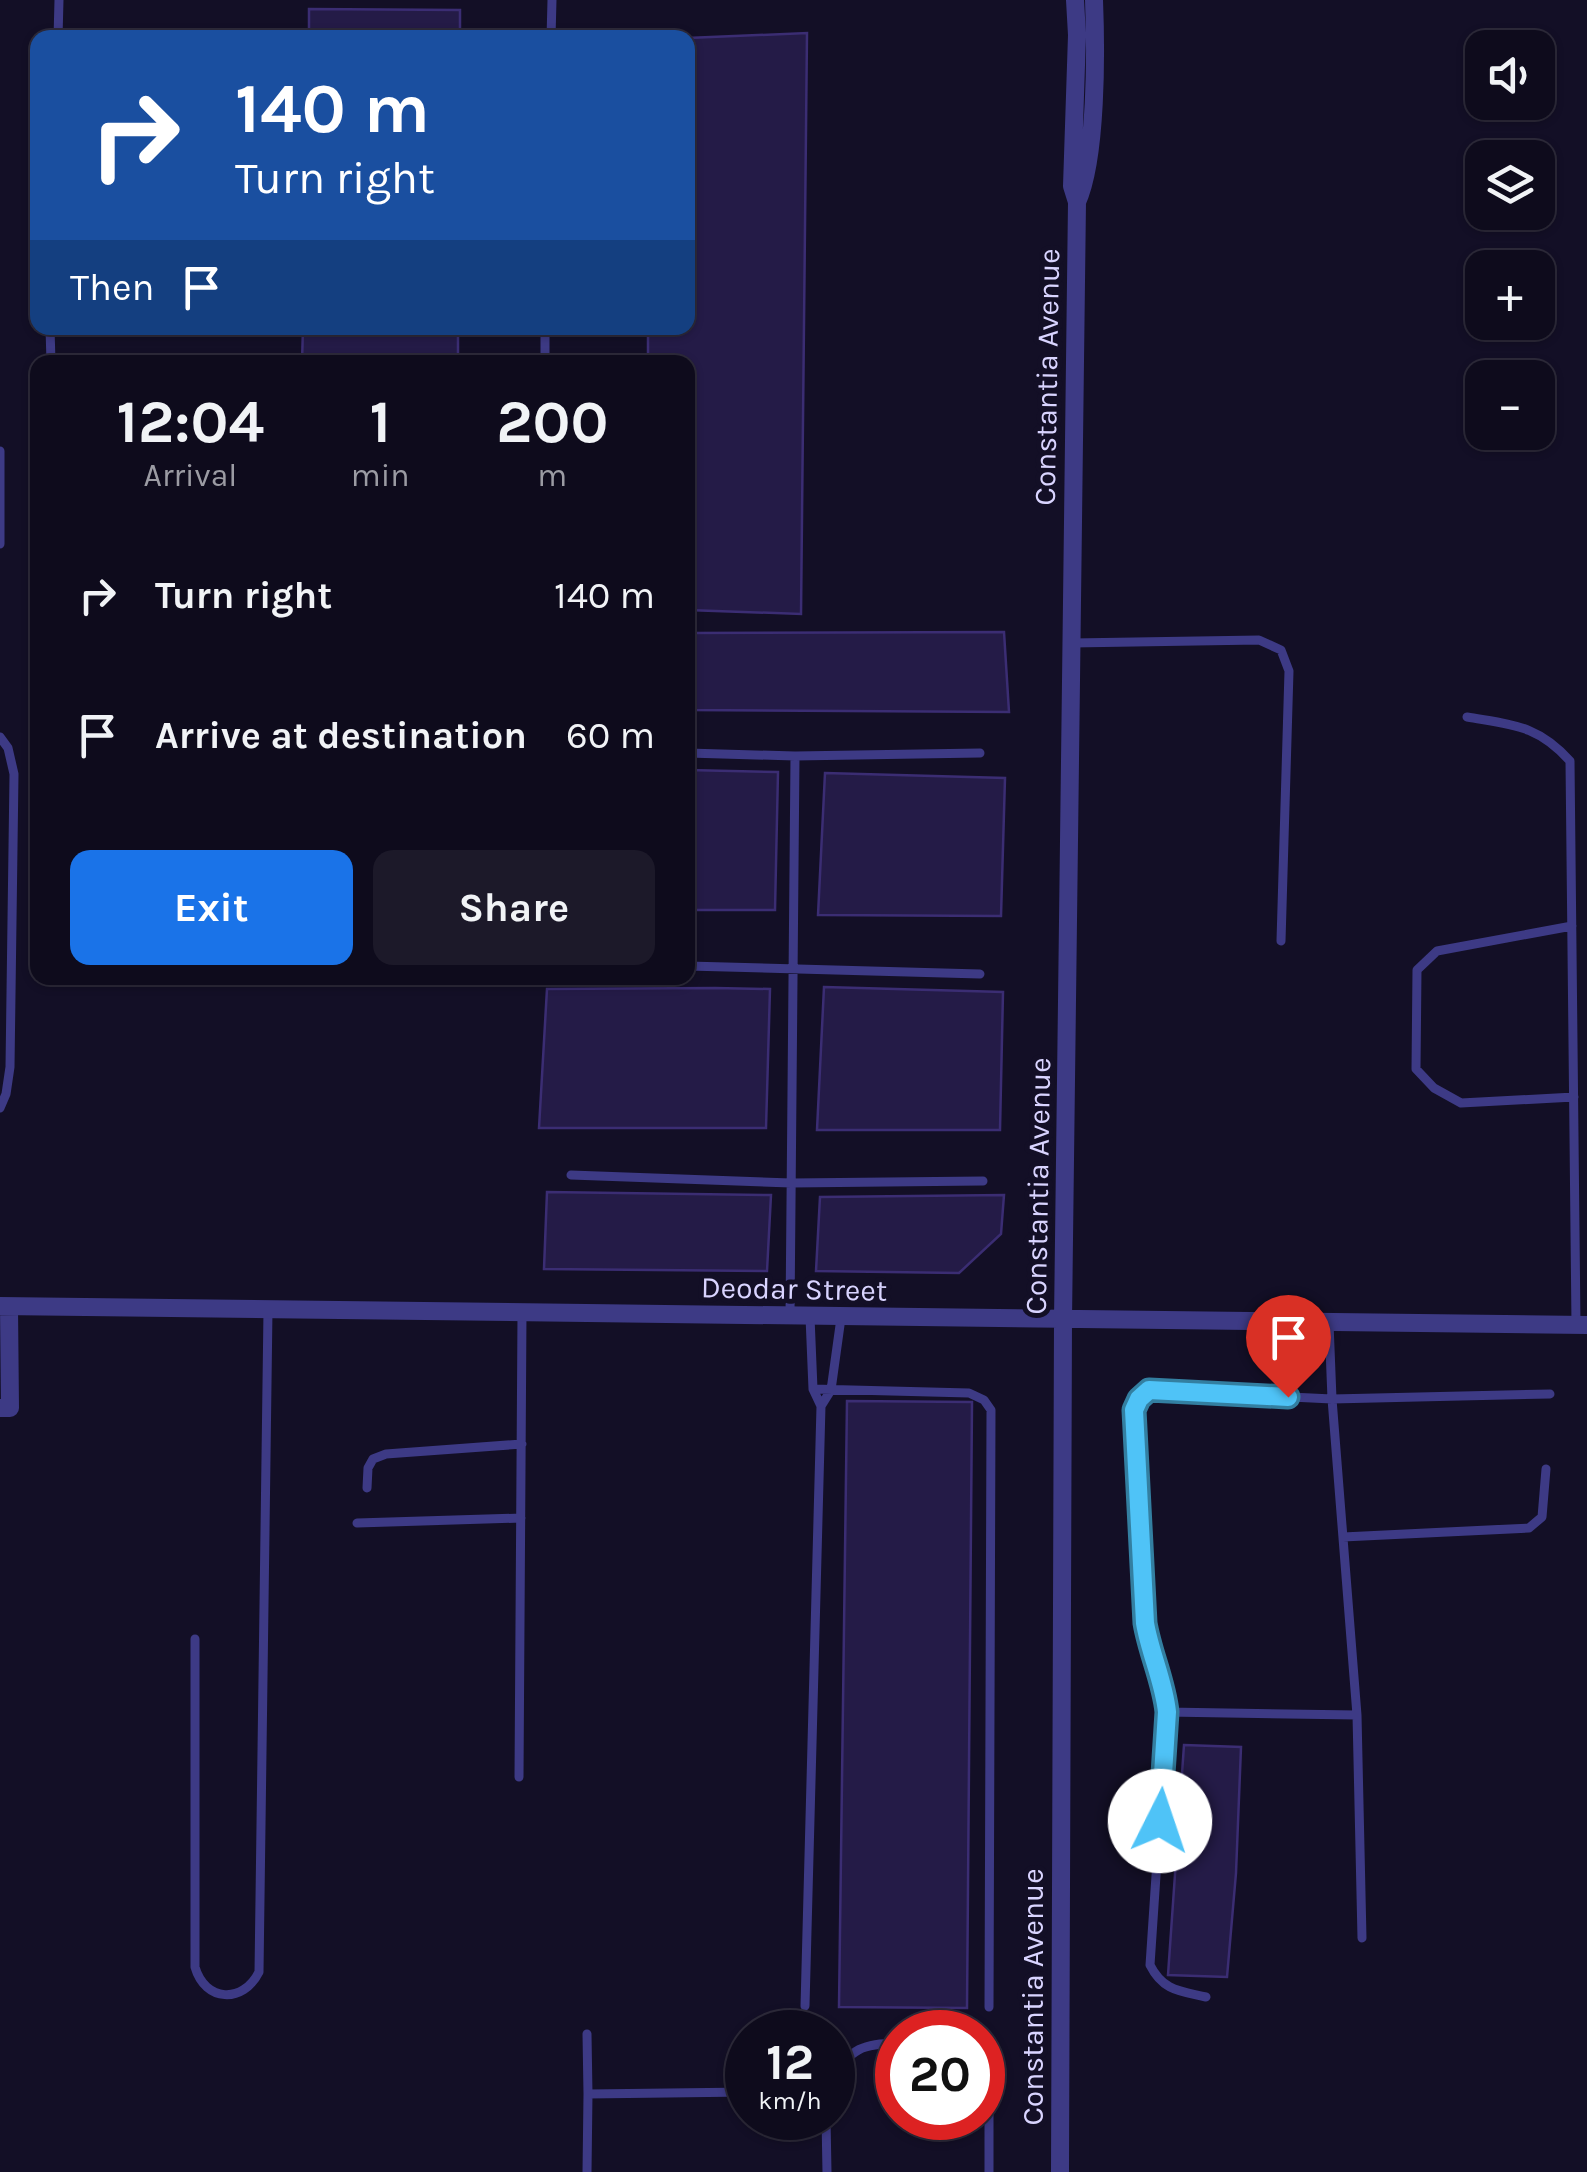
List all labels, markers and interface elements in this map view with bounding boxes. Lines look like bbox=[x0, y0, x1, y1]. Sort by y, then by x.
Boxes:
map controls bbox=[1465, 30, 1555, 450]
button: sound bbox=[1465, 30, 1555, 120]
text: 140 m bbox=[235, 68, 430, 150]
icon: right bbox=[70, 70, 200, 200]
button: layers bbox=[1465, 140, 1555, 230]
text: Turn right bbox=[235, 152, 435, 204]
street label: Constantia Avenue bbox=[1027, 248, 1067, 506]
button: + bbox=[1465, 250, 1555, 340]
icon: arrive bbox=[174, 260, 229, 315]
text: Then bbox=[70, 265, 154, 310]
button: − bbox=[1465, 360, 1555, 450]
text: 12:04 bbox=[117, 387, 264, 457]
text: 1 bbox=[369, 387, 391, 457]
text: 200 bbox=[496, 387, 608, 457]
text: Arrival bbox=[144, 457, 237, 494]
text: min bbox=[351, 457, 410, 494]
text: m bbox=[537, 457, 567, 494]
icon: right bbox=[70, 568, 125, 623]
text: Turn right bbox=[155, 573, 332, 618]
text: 140 m bbox=[554, 573, 655, 618]
icon: arrive bbox=[70, 708, 125, 763]
text: Arrive at destination bbox=[155, 713, 527, 758]
text: 60 m bbox=[566, 713, 655, 758]
button: Exit bbox=[70, 850, 353, 965]
button: Share bbox=[373, 850, 655, 965]
street label: Constantia Avenue bbox=[1018, 1057, 1058, 1315]
street label: Deodar Street bbox=[701, 1269, 887, 1309]
pin bbox=[1246, 1295, 1331, 1398]
icon: arrive bbox=[1261, 1310, 1316, 1365]
position arrow bbox=[1108, 1769, 1212, 1873]
street label: Constantia Avenue bbox=[1015, 1868, 1051, 2126]
speed limit sign: 20 bbox=[875, 2010, 1005, 2140]
text: 12 bbox=[766, 2033, 814, 2092]
text: km/h bbox=[758, 2086, 822, 2115]

